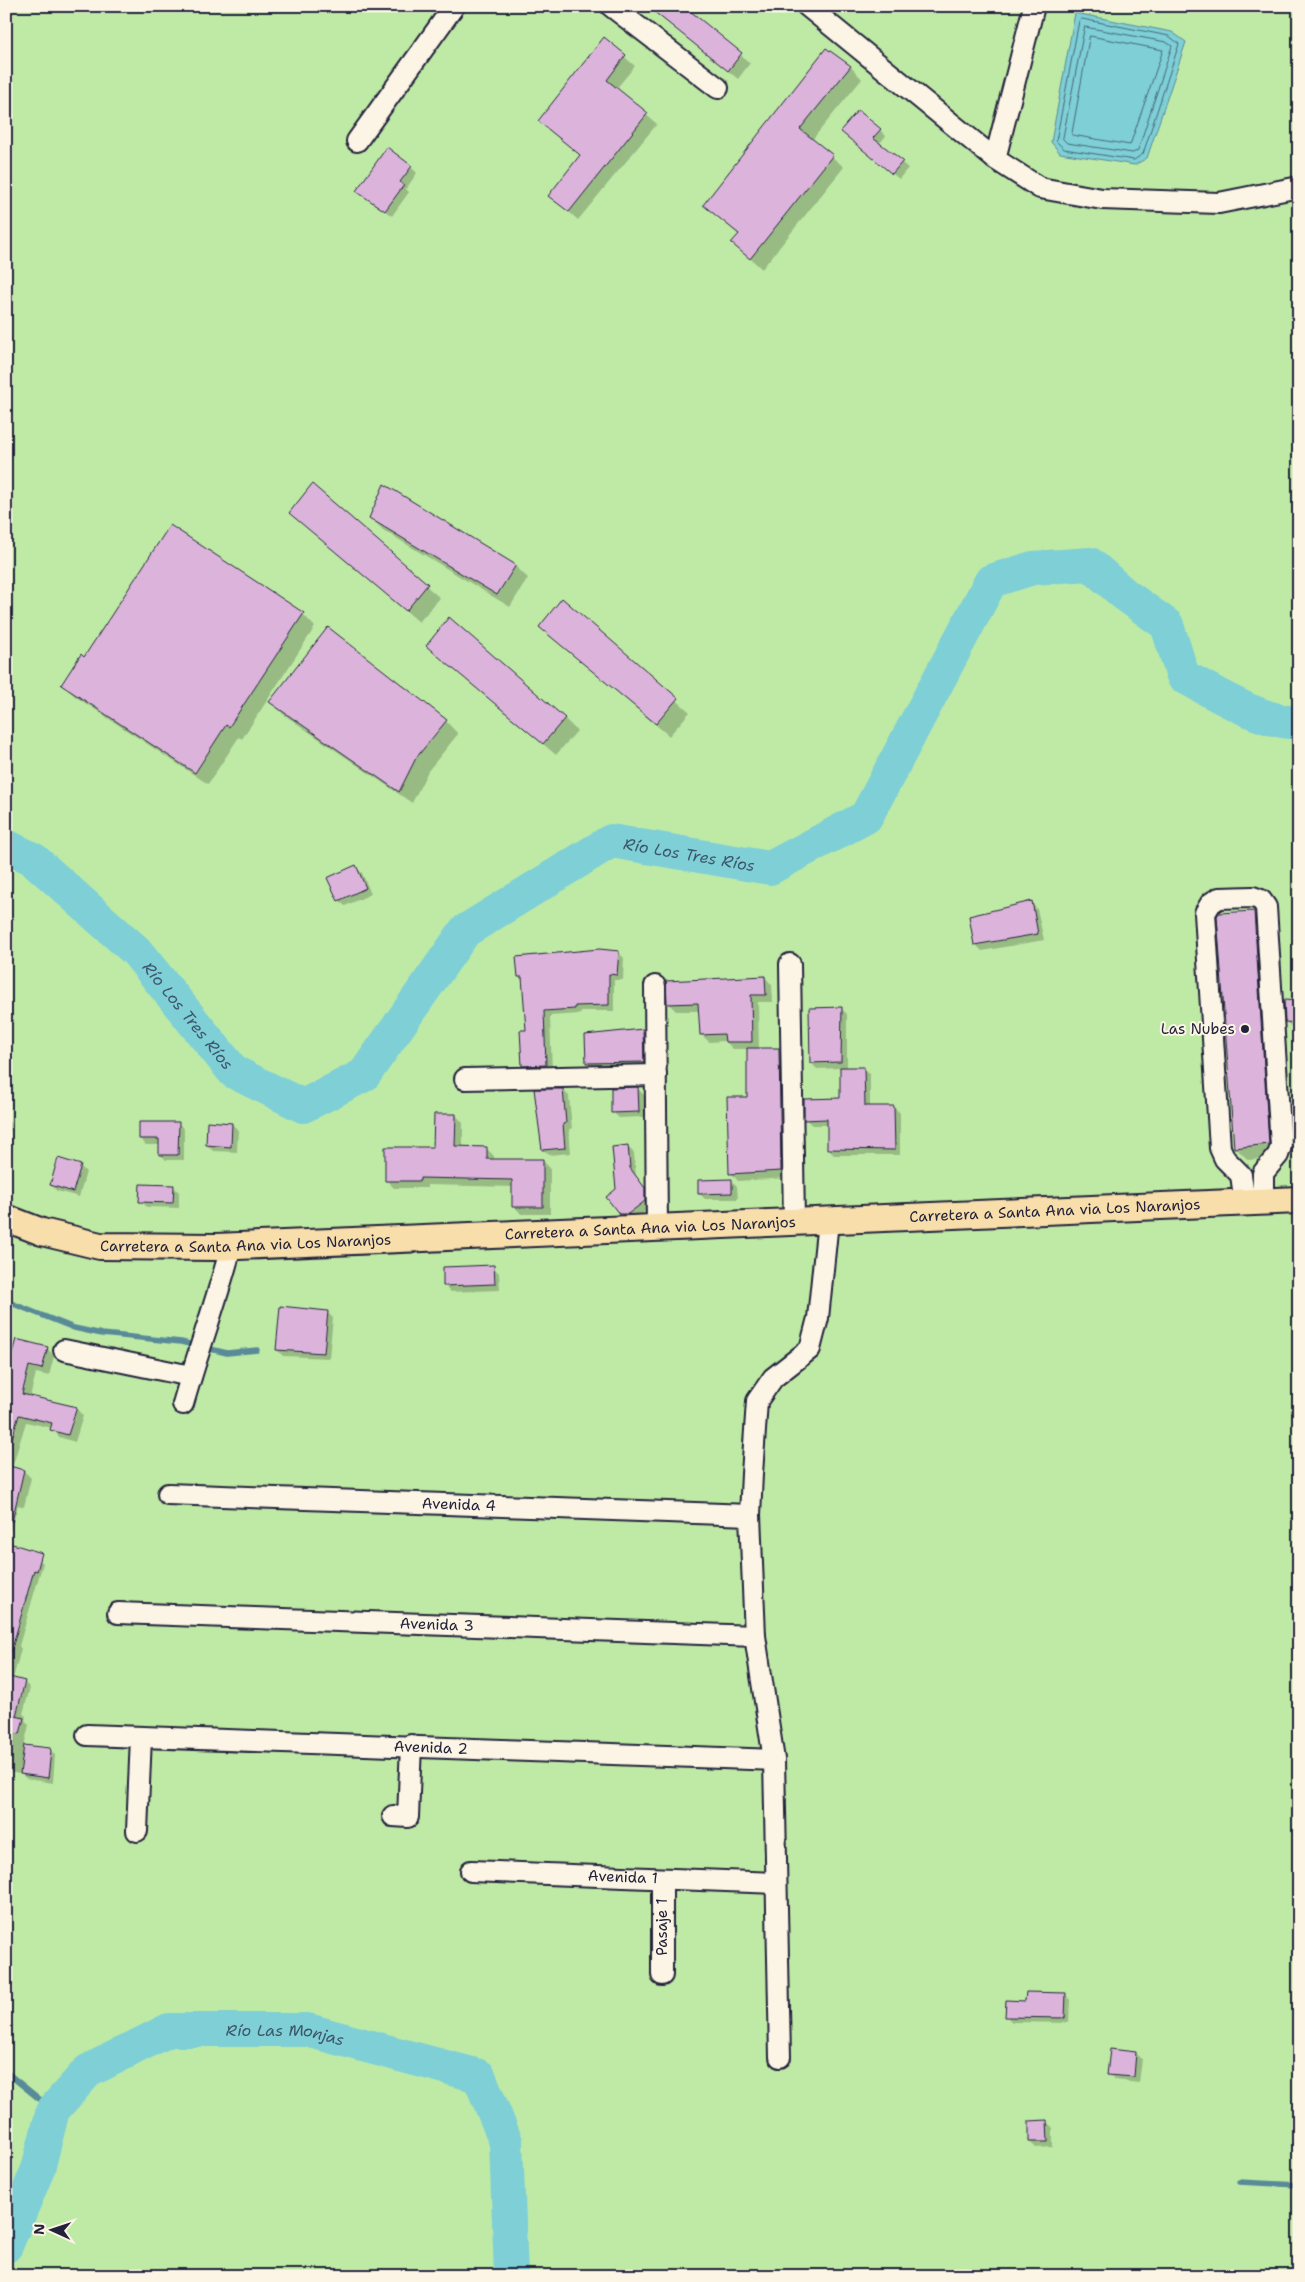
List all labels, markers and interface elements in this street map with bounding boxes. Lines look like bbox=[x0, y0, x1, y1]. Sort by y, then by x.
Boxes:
water label: Río Los Tres Ríos bbox=[622, 833, 757, 876]
water label: Río Los Tres Ríos bbox=[138, 957, 238, 1074]
place label: Las Nubes bbox=[1161, 1019, 1235, 1039]
marker: Las Nubes bbox=[1239, 1023, 1251, 1035]
street label: Carretera a Santa Ana via Los Naranjos bbox=[909, 1194, 1201, 1227]
street label: Carretera a Santa Ana via Los Naranjos bbox=[504, 1212, 796, 1244]
street label: Carretera a Santa Ana via Los Naranjos bbox=[100, 1229, 392, 1257]
street label: Avenida 4 bbox=[421, 1493, 496, 1516]
street label: Avenida 3 bbox=[399, 1613, 474, 1636]
street label: Avenida 2 bbox=[393, 1736, 468, 1759]
street label: Avenida 1 bbox=[587, 1866, 658, 1888]
street label: Pasaje 1 bbox=[652, 1898, 672, 1956]
water label: Río Las Monjas bbox=[226, 2020, 347, 2051]
north arrow bbox=[28, 2204, 78, 2254]
text: N bbox=[30, 2223, 48, 2235]

